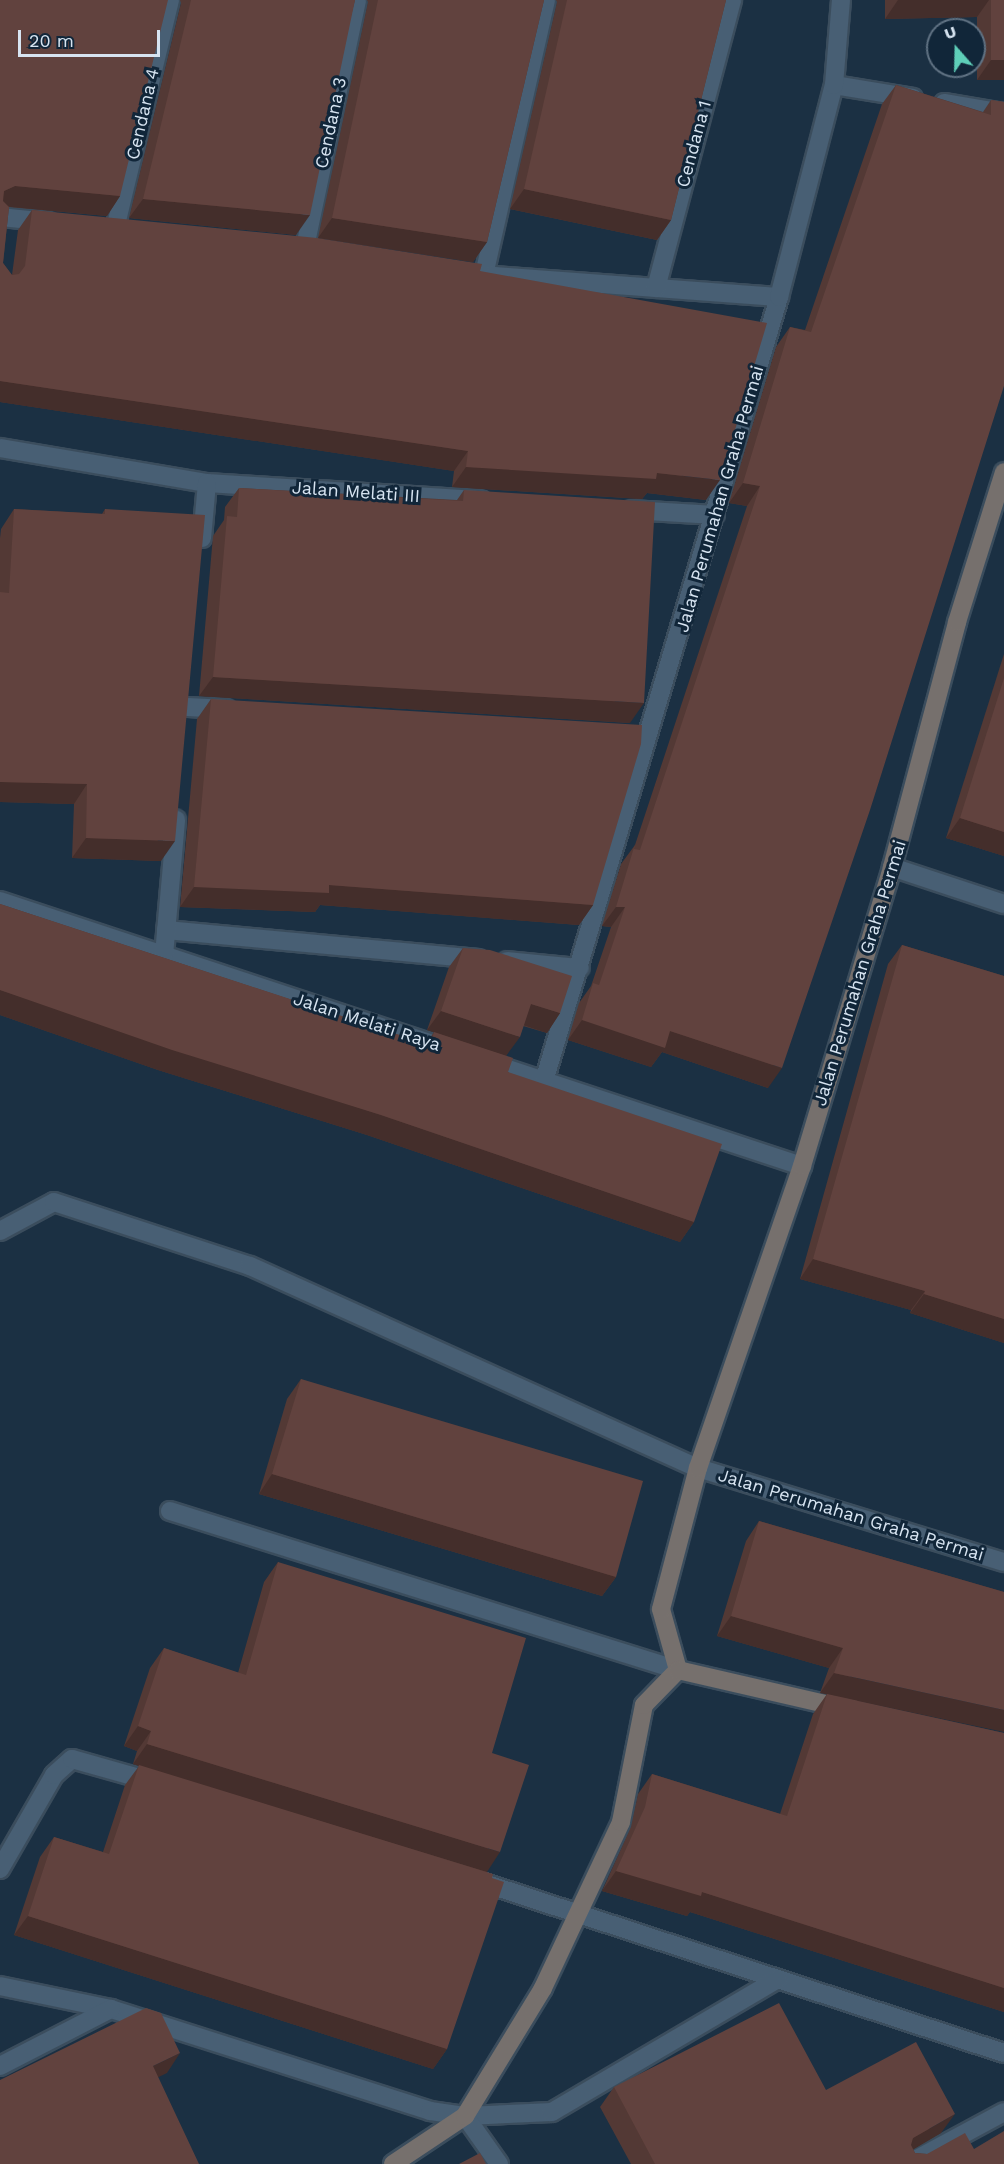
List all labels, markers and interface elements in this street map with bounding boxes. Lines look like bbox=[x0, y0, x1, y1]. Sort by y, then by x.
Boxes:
scale bar bbox=[21, 18, 164, 56]
north arrow bbox=[926, 18, 986, 78]
text: U bbox=[942, 22, 959, 43]
text: 20 m bbox=[29, 30, 74, 51]
street label: Cendana 4 bbox=[122, 66, 164, 162]
street label: Cendana 3 bbox=[311, 75, 351, 171]
street label: Cendana 1 bbox=[672, 98, 716, 190]
street label: Jalan Perumahan Graha Permai bbox=[671, 363, 769, 635]
street label: Jalan Melati III bbox=[291, 477, 421, 507]
street label: Jalan Perumahan Graha Permai bbox=[809, 837, 911, 1109]
street label: Jalan Melati Raya bbox=[291, 988, 443, 1056]
street label: Jalan Perumahan Graha Permai bbox=[715, 1464, 987, 1566]

